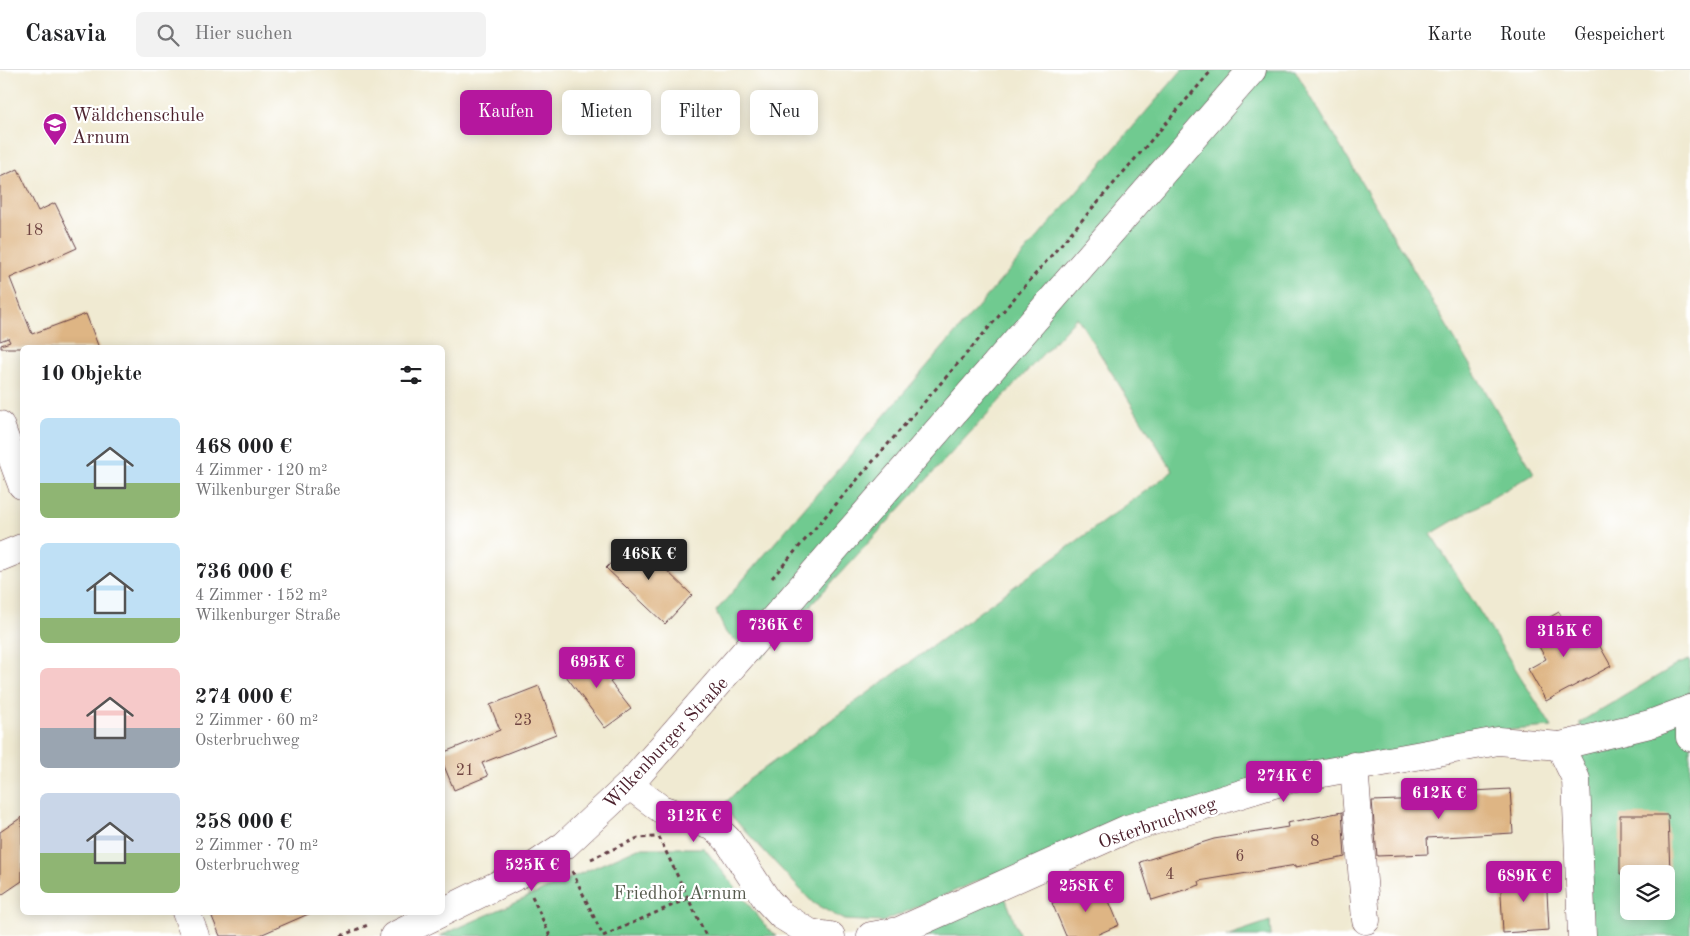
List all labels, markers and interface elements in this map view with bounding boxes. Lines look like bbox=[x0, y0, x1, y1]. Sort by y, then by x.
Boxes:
search box bbox=[136, 12, 486, 57]
icon: search bbox=[154, 21, 182, 49]
text: Casavia bbox=[25, 23, 106, 47]
text: Hier suchen bbox=[194, 25, 292, 44]
text: Karte bbox=[1427, 26, 1472, 44]
text: Route bbox=[1500, 26, 1546, 44]
text: Gespeichert bbox=[1574, 26, 1665, 44]
chip: Kaufen bbox=[460, 90, 552, 135]
chip: Mieten bbox=[562, 90, 651, 135]
chip: Filter bbox=[661, 90, 740, 135]
chip: Neu bbox=[750, 90, 818, 135]
place label: Wäldchenschule Arnum bbox=[72, 107, 204, 148]
school or university icon: Wäldchenschule Arnum bbox=[42, 112, 68, 146]
house number: 18 bbox=[25, 223, 43, 239]
icon: filters bbox=[397, 361, 425, 389]
text: 10 Objekte bbox=[40, 364, 142, 385]
text: 468 000 € bbox=[195, 437, 292, 458]
icon: home bbox=[80, 438, 140, 498]
text: 4 Zimmer · 120 m² bbox=[195, 463, 327, 479]
text: Wilkenburger Straße bbox=[195, 483, 340, 499]
pin: 468K € bbox=[608, 538, 690, 581]
text: 468K € bbox=[622, 547, 676, 563]
text: 736 000 € bbox=[195, 562, 292, 583]
icon: home bbox=[80, 563, 140, 623]
text: 4 Zimmer · 152 m² bbox=[195, 588, 327, 604]
text: Wilkenburger Straße bbox=[195, 608, 340, 624]
pin: 736K € bbox=[734, 610, 816, 652]
pin: 315K € bbox=[1523, 616, 1605, 658]
text: 736K € bbox=[748, 618, 802, 634]
text: 315K € bbox=[1537, 624, 1591, 640]
pin: 695K € bbox=[556, 646, 638, 689]
text: 695K € bbox=[570, 655, 624, 671]
street label: Wilkenburger Straße bbox=[601, 674, 733, 813]
text: 274 000 € bbox=[195, 687, 292, 708]
icon: home bbox=[80, 688, 140, 748]
text: 2 Zimmer · 60 m² bbox=[195, 713, 318, 729]
house number: 23 bbox=[514, 713, 532, 729]
text: Osterbruchweg bbox=[195, 733, 299, 749]
pin: 274K € bbox=[1243, 760, 1325, 803]
house number: 21 bbox=[456, 763, 474, 779]
text: 274K € bbox=[1257, 769, 1311, 785]
pin: 612K € bbox=[1398, 778, 1480, 820]
text: 612K € bbox=[1412, 786, 1466, 802]
street label: Osterbruchweg bbox=[1096, 795, 1220, 854]
pin: 312K € bbox=[653, 800, 735, 843]
text: 312K € bbox=[667, 809, 721, 825]
text: 258 000 € bbox=[195, 812, 292, 833]
icon: home bbox=[80, 813, 140, 873]
house number: 8 bbox=[1310, 834, 1320, 850]
text: 2 Zimmer · 70 m² bbox=[195, 838, 318, 854]
house number: 6 bbox=[1235, 849, 1245, 865]
pin: 525K € bbox=[491, 850, 573, 892]
text: Osterbruchweg bbox=[195, 858, 299, 874]
text: 525K € bbox=[505, 858, 559, 874]
pin: 689K € bbox=[1483, 860, 1565, 903]
map controls bbox=[1620, 865, 1675, 920]
button: layers bbox=[1620, 865, 1675, 920]
house number: 4 bbox=[1165, 867, 1175, 883]
text: 689K € bbox=[1497, 869, 1551, 885]
pin: 258K € bbox=[1045, 870, 1127, 913]
text: 258K € bbox=[1059, 879, 1113, 895]
park label: Friedhof Arnum bbox=[613, 885, 747, 904]

